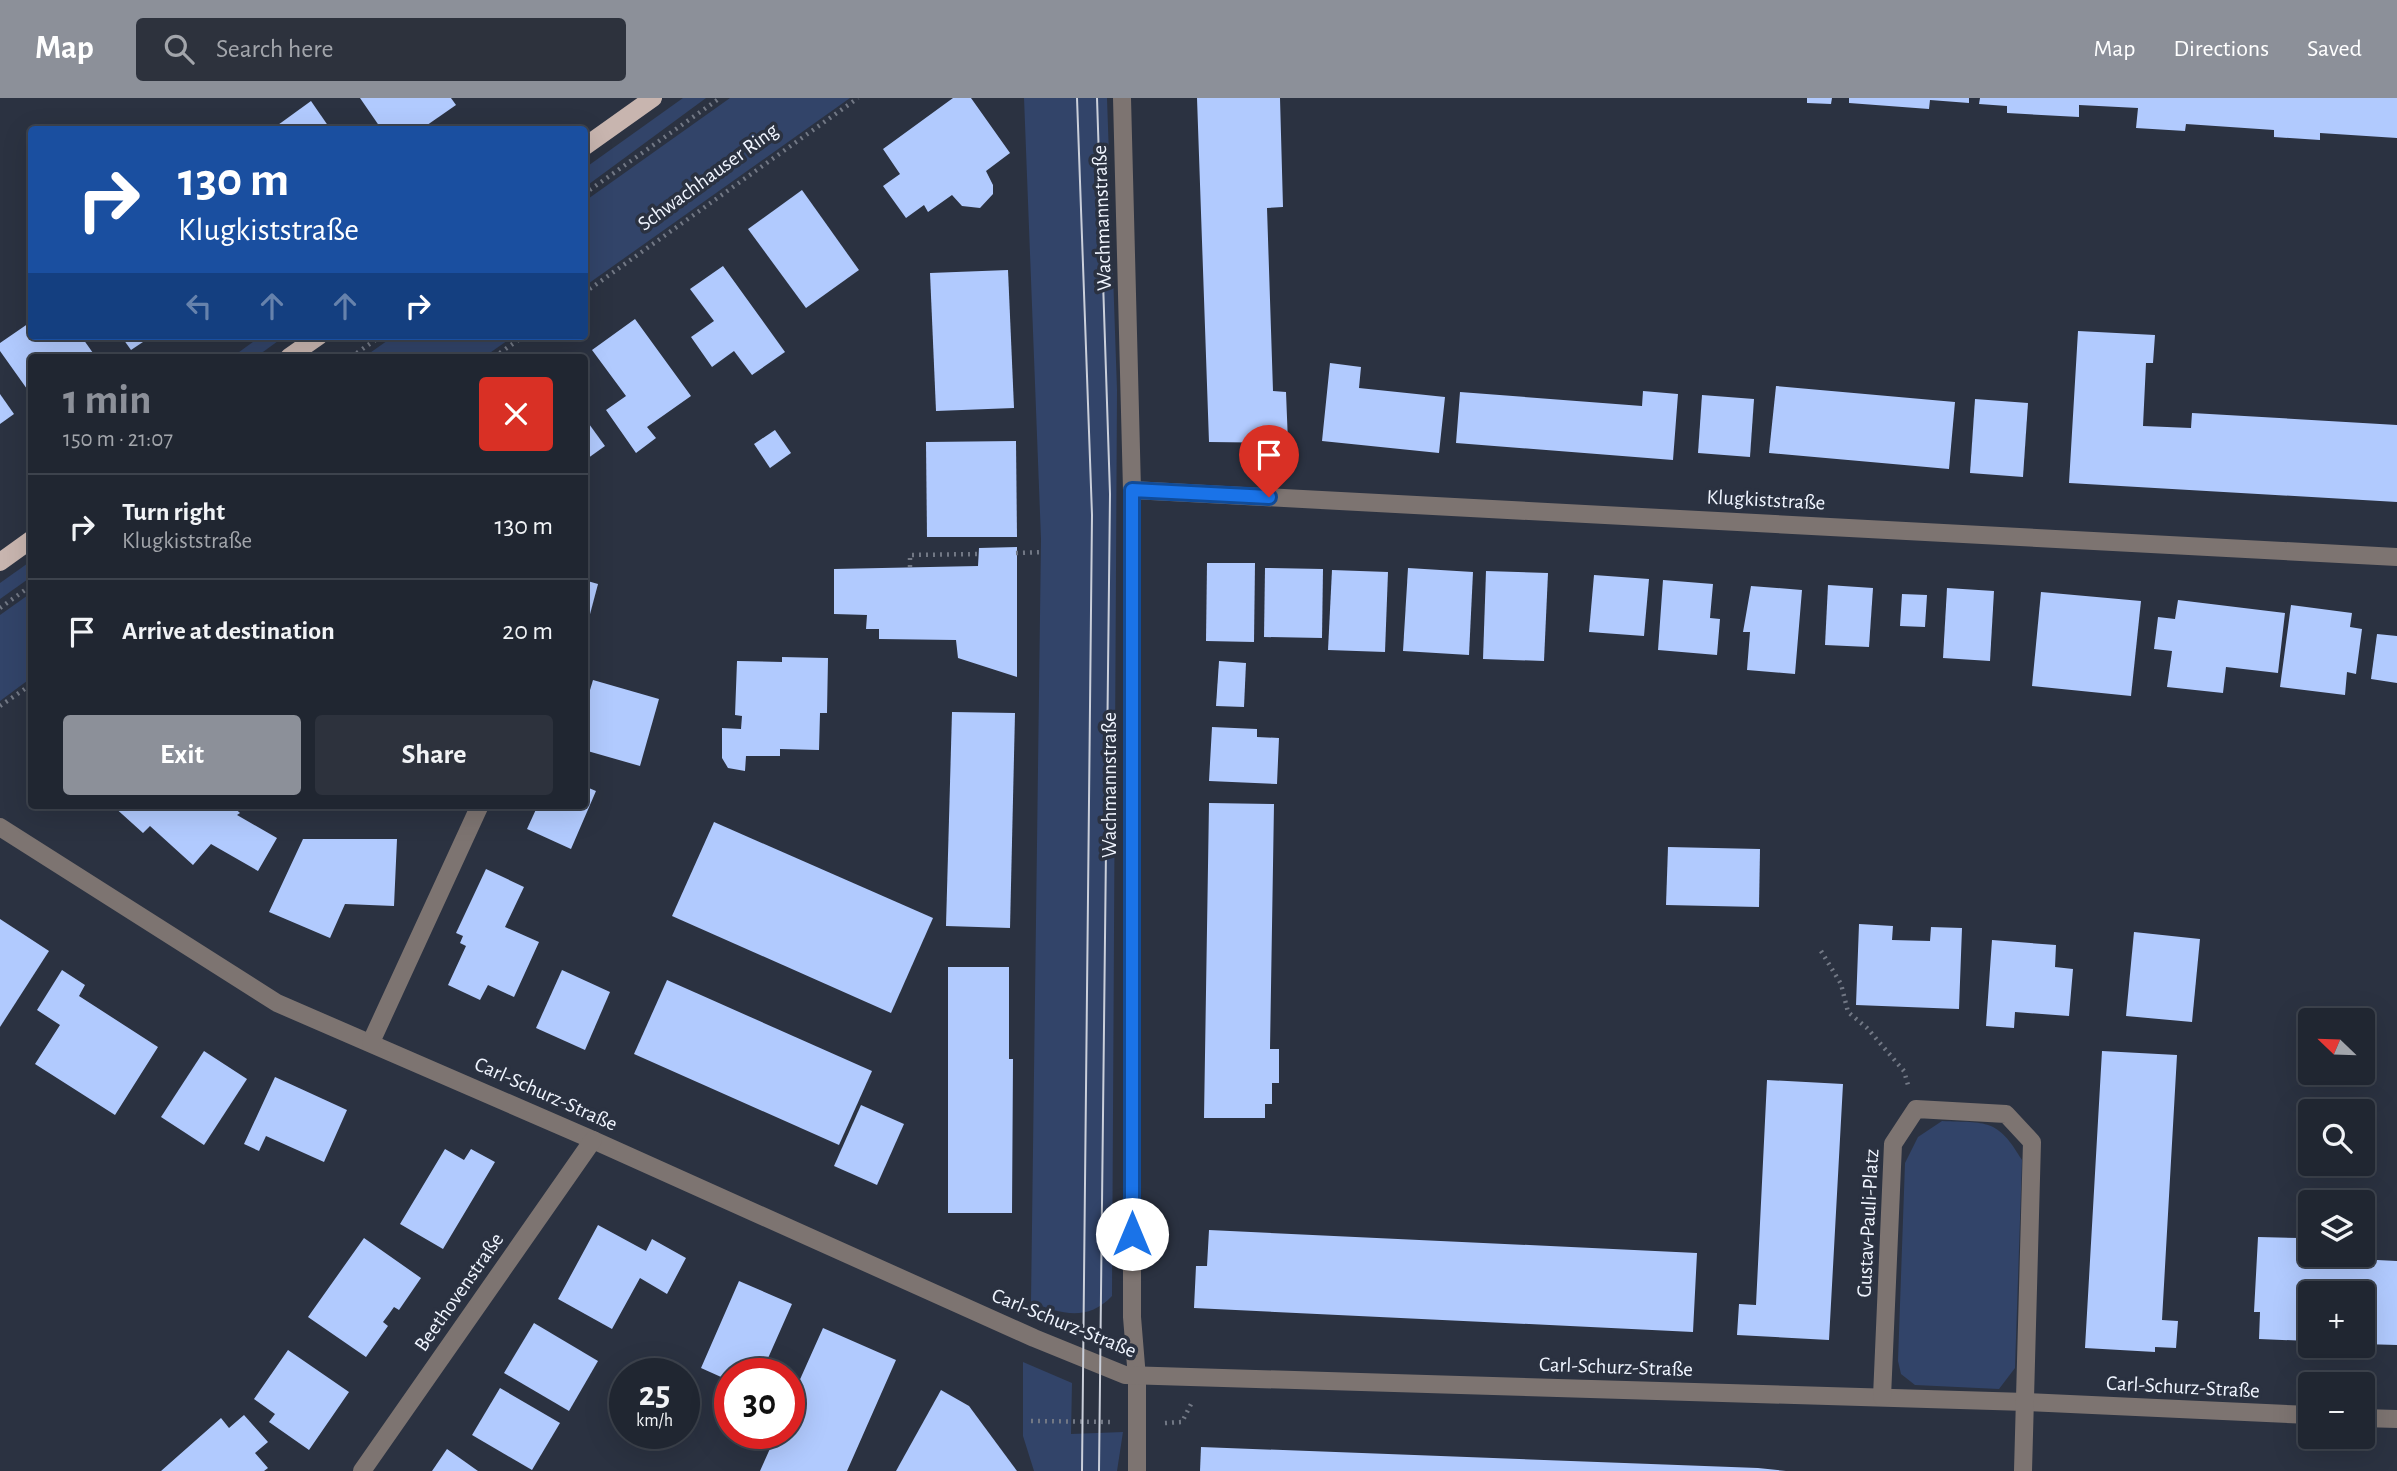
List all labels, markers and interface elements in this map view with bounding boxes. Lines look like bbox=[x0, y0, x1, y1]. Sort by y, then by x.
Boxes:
search box bbox=[136, 18, 626, 81]
icon: search bbox=[160, 30, 198, 68]
text: Map bbox=[35, 32, 94, 65]
text: Search here bbox=[216, 36, 334, 62]
text: Map bbox=[2093, 37, 2135, 61]
text: Directions bbox=[2173, 37, 2269, 61]
text: Saved bbox=[2307, 37, 2362, 61]
street label: Schwachhauser Ring bbox=[634, 119, 783, 235]
street label: Wachmannstraße bbox=[1089, 145, 1115, 291]
icon: right bbox=[63, 154, 154, 245]
text: 130 m bbox=[178, 156, 289, 205]
text: Klugkiststraße bbox=[178, 214, 359, 246]
icon: left bbox=[180, 287, 218, 325]
icon: ahead bbox=[253, 287, 291, 325]
icon: ahead bbox=[326, 287, 364, 325]
icon: right bbox=[399, 287, 437, 325]
button: close bbox=[479, 377, 553, 451]
text: 1 min bbox=[63, 379, 152, 421]
pin bbox=[1239, 425, 1299, 497]
text: 150 m · 21:07 bbox=[63, 428, 173, 451]
icon: arrive bbox=[1250, 436, 1288, 474]
street label: Klugkiststraße bbox=[1706, 486, 1826, 514]
text: Turn right bbox=[122, 499, 225, 525]
icon: right bbox=[63, 508, 101, 546]
text: 130 m bbox=[495, 513, 553, 539]
text: Klugkiststraße bbox=[122, 530, 252, 553]
icon: arrive bbox=[63, 613, 101, 651]
text: Arrive at destination bbox=[122, 618, 335, 644]
text: 20 m bbox=[502, 618, 553, 644]
street label: Wachmannstraße bbox=[1099, 712, 1120, 858]
button: Exit bbox=[63, 715, 301, 795]
button: Share bbox=[315, 715, 553, 795]
north arrow bbox=[2298, 1008, 2375, 1085]
map controls bbox=[2298, 1008, 2375, 1449]
street label: Carl-Schurz-Straße bbox=[471, 1053, 621, 1135]
button: search bbox=[2298, 1099, 2375, 1176]
street label: Gustav-Pauli-Platz bbox=[1854, 1148, 1882, 1298]
button: layers bbox=[2298, 1190, 2375, 1267]
position arrow bbox=[1095, 1197, 1169, 1271]
street label: Beethovenstraße bbox=[410, 1229, 508, 1355]
button: + bbox=[2298, 1281, 2375, 1358]
street label: Carl-Schurz-Straße bbox=[989, 1284, 1139, 1362]
street label: Carl-Schurz-Straße bbox=[1539, 1354, 1693, 1380]
speed limit sign: 30 bbox=[714, 1358, 805, 1449]
street label: Carl-Schurz-Straße bbox=[2106, 1372, 2260, 1402]
button: − bbox=[2298, 1372, 2375, 1449]
text: 25 bbox=[639, 1377, 670, 1412]
text: km/h bbox=[636, 1412, 673, 1430]

